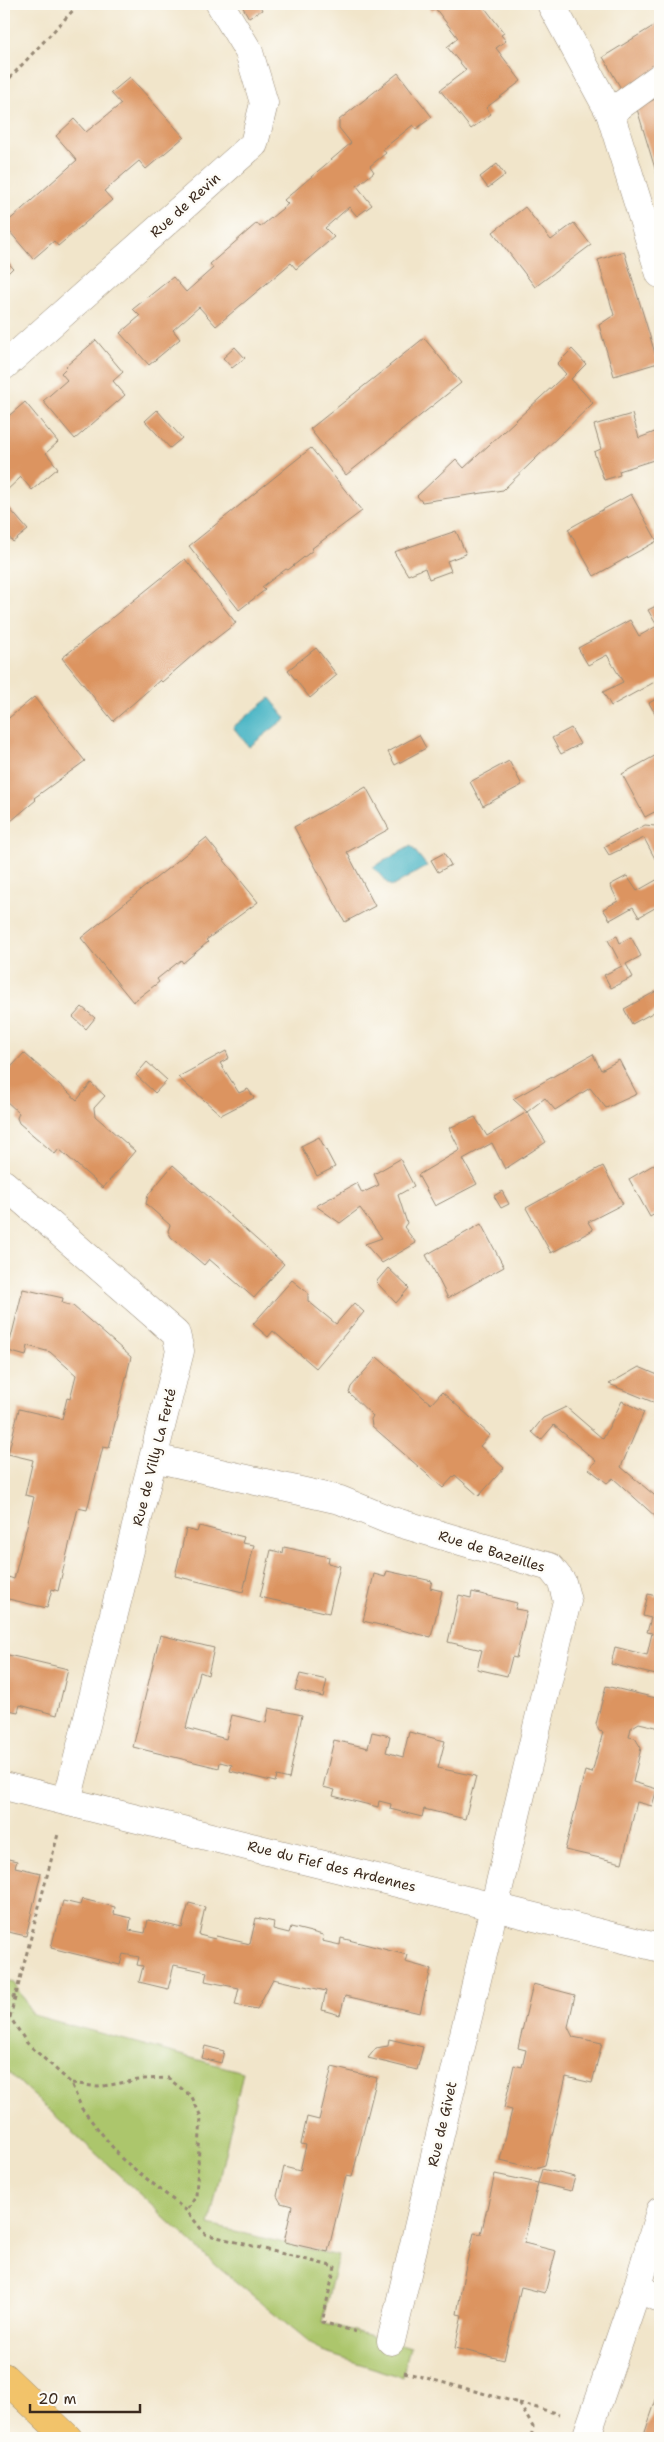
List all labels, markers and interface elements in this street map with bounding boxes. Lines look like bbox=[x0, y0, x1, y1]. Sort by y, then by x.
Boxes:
street label: Rue de Revin bbox=[146, 169, 224, 241]
street label: Rue de Villy La Ferté bbox=[128, 1386, 180, 1528]
street label: Rue de Bazeilles bbox=[436, 1526, 548, 1576]
street label: Rue du Fief des Ardennes bbox=[246, 1836, 418, 1896]
street label: Rue de Givet bbox=[423, 2080, 461, 2168]
scale bar bbox=[30, 2382, 140, 2414]
text: 20 m bbox=[38, 2389, 77, 2409]

